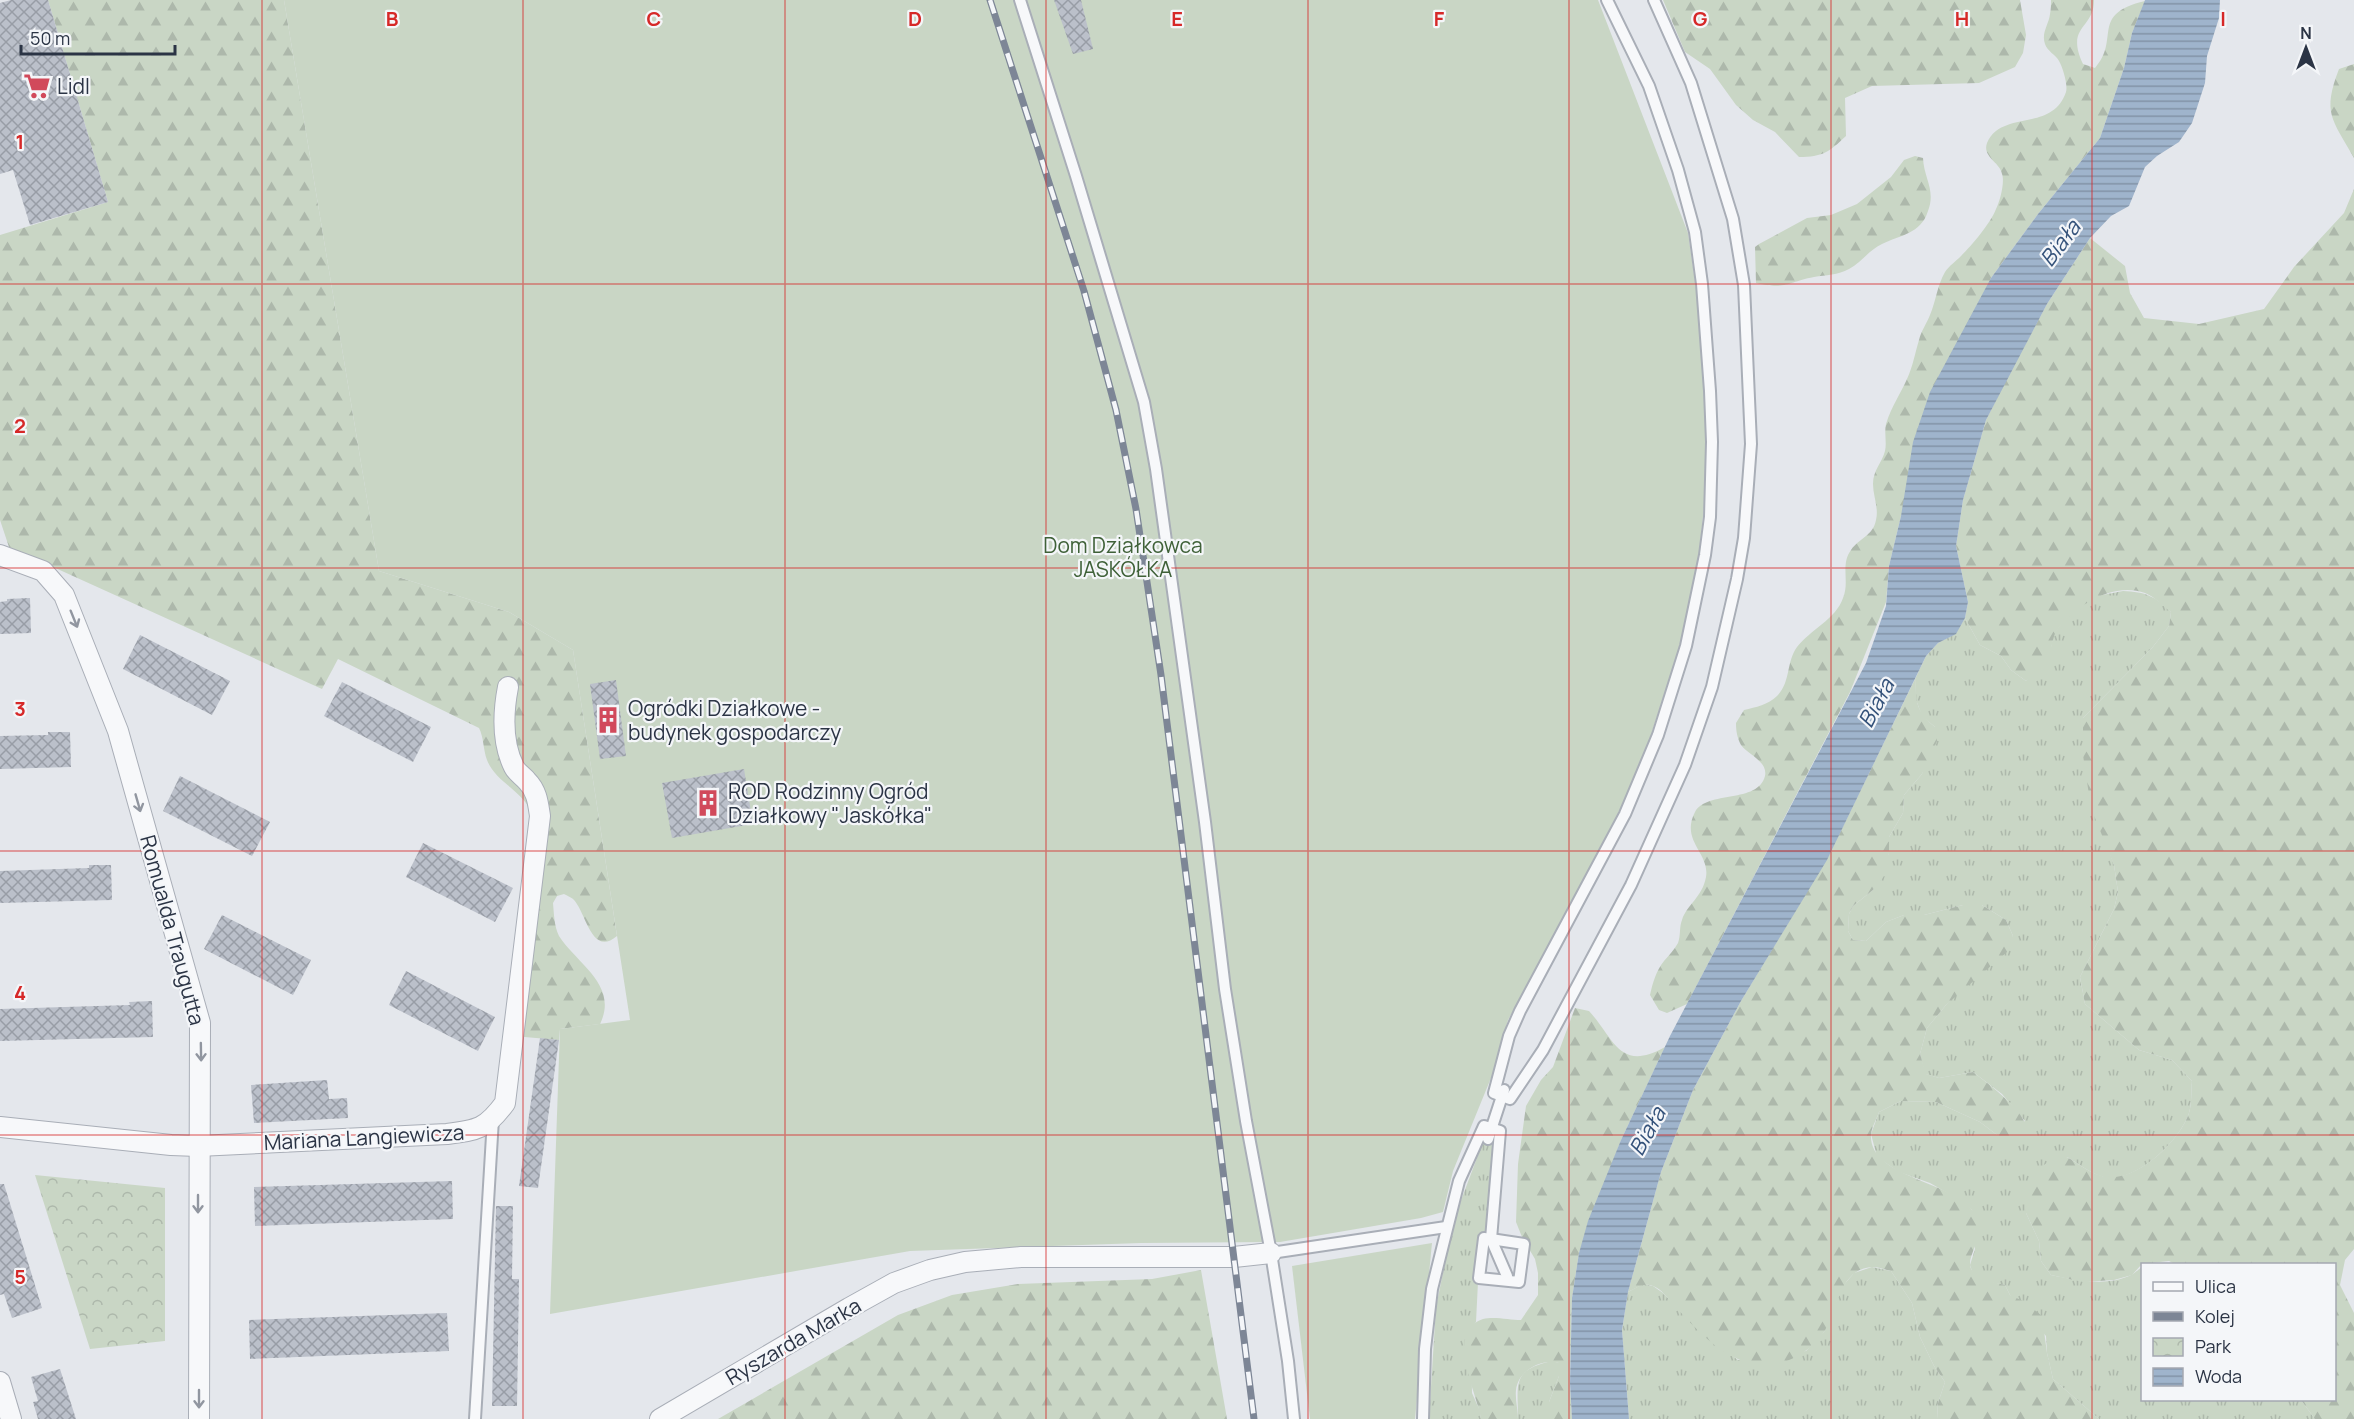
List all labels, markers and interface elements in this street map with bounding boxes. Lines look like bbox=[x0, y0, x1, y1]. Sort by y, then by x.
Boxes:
text: B bbox=[386, 5, 399, 32]
text: C bbox=[647, 5, 661, 32]
text: D bbox=[908, 5, 922, 32]
text: E bbox=[1171, 5, 1183, 32]
text: F bbox=[1434, 5, 1445, 32]
text: G bbox=[1693, 5, 1708, 32]
text: H bbox=[1955, 5, 1969, 32]
text: I bbox=[2220, 5, 2226, 32]
scale bar bbox=[21, 18, 176, 56]
north arrow bbox=[2276, 18, 2336, 78]
text: N bbox=[2300, 22, 2312, 44]
text: 50 m bbox=[30, 26, 70, 50]
supermarket icon: Lidl bbox=[22, 71, 52, 101]
place label: Lidl bbox=[57, 72, 90, 100]
text: 1 bbox=[16, 128, 24, 155]
water label: Biała bbox=[2033, 212, 2088, 272]
text: 2 bbox=[14, 412, 26, 439]
park label: Dom Działkowca JASKÓŁKA bbox=[1043, 531, 1203, 583]
one-way arrow bbox=[69, 609, 80, 628]
water label: Biała bbox=[1851, 672, 1902, 733]
place label: Ogródki Działkowe - budynek gospodarczy bbox=[628, 694, 841, 746]
text: 3 bbox=[14, 695, 26, 722]
building icon: Ogródki Działkowe - budynek gospodarczy bbox=[593, 705, 623, 735]
place label: ROD Rodzinny Ogród Działkowy "Jaskółka" bbox=[728, 777, 932, 829]
building icon: ROD Rodzinny Ogród Działkowy "Jaskółka" bbox=[693, 788, 723, 818]
one-way arrow bbox=[133, 793, 145, 812]
street label: Romualda Traugutta bbox=[134, 832, 212, 1028]
text: 4 bbox=[14, 979, 26, 1006]
one-way arrow bbox=[195, 1042, 207, 1062]
water label: Biała bbox=[1622, 1100, 1673, 1161]
street label: Mariana Langiewicza bbox=[263, 1118, 465, 1156]
one-way arrow bbox=[192, 1194, 204, 1214]
text: 5 bbox=[14, 1263, 26, 1290]
legend bbox=[2141, 1263, 2336, 1401]
text: Ulica bbox=[2195, 1274, 2236, 1298]
street label: Ryszarda Marka bbox=[720, 1291, 866, 1391]
text: Kolej bbox=[2195, 1304, 2235, 1328]
text: Park bbox=[2195, 1334, 2232, 1358]
text: Woda bbox=[2195, 1364, 2242, 1388]
one-way arrow bbox=[193, 1389, 205, 1409]

